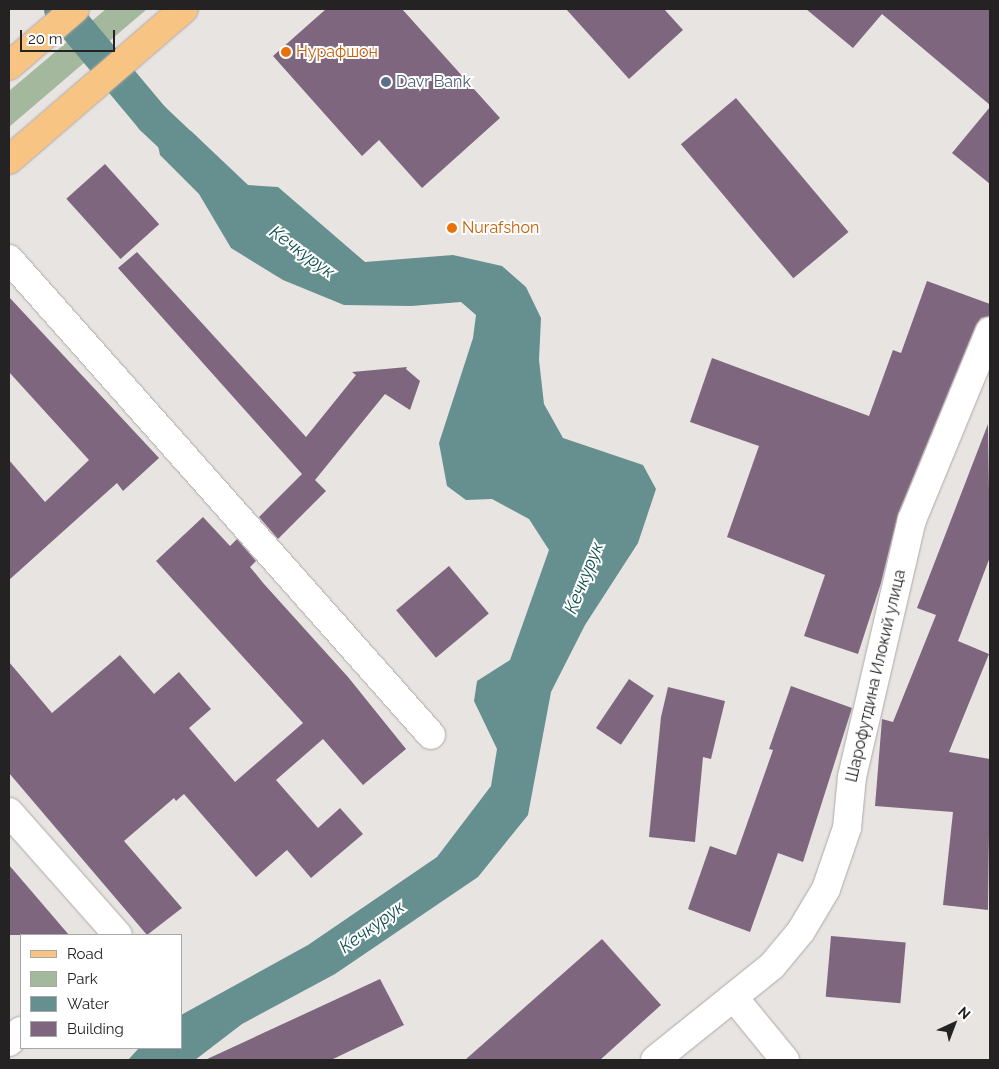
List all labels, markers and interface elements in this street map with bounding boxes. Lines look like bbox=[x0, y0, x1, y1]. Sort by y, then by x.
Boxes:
scale bar bbox=[22, 20, 118, 52]
text: 20 m bbox=[28, 30, 63, 48]
place label: Нурафшон bbox=[296, 42, 378, 62]
marker: Нурафшон bbox=[280, 46, 292, 58]
place label: Davr Bank bbox=[396, 72, 471, 92]
marker: Davr Bank bbox=[380, 76, 392, 88]
place label: Nurafshon bbox=[462, 218, 539, 238]
water label: Кечкурук bbox=[265, 221, 339, 283]
marker: Nurafshon bbox=[446, 222, 458, 234]
water label: Кечкурук bbox=[560, 539, 608, 617]
street label: Шарофутдина Илокий улица bbox=[842, 568, 910, 784]
water label: Кечкурук bbox=[335, 896, 409, 958]
legend bbox=[20, 934, 182, 1049]
text: Road bbox=[67, 945, 103, 963]
text: Park bbox=[67, 970, 98, 988]
text: Water bbox=[67, 995, 109, 1013]
north arrow bbox=[929, 999, 979, 1049]
text: N bbox=[955, 1004, 974, 1023]
text: Building bbox=[67, 1020, 124, 1038]

